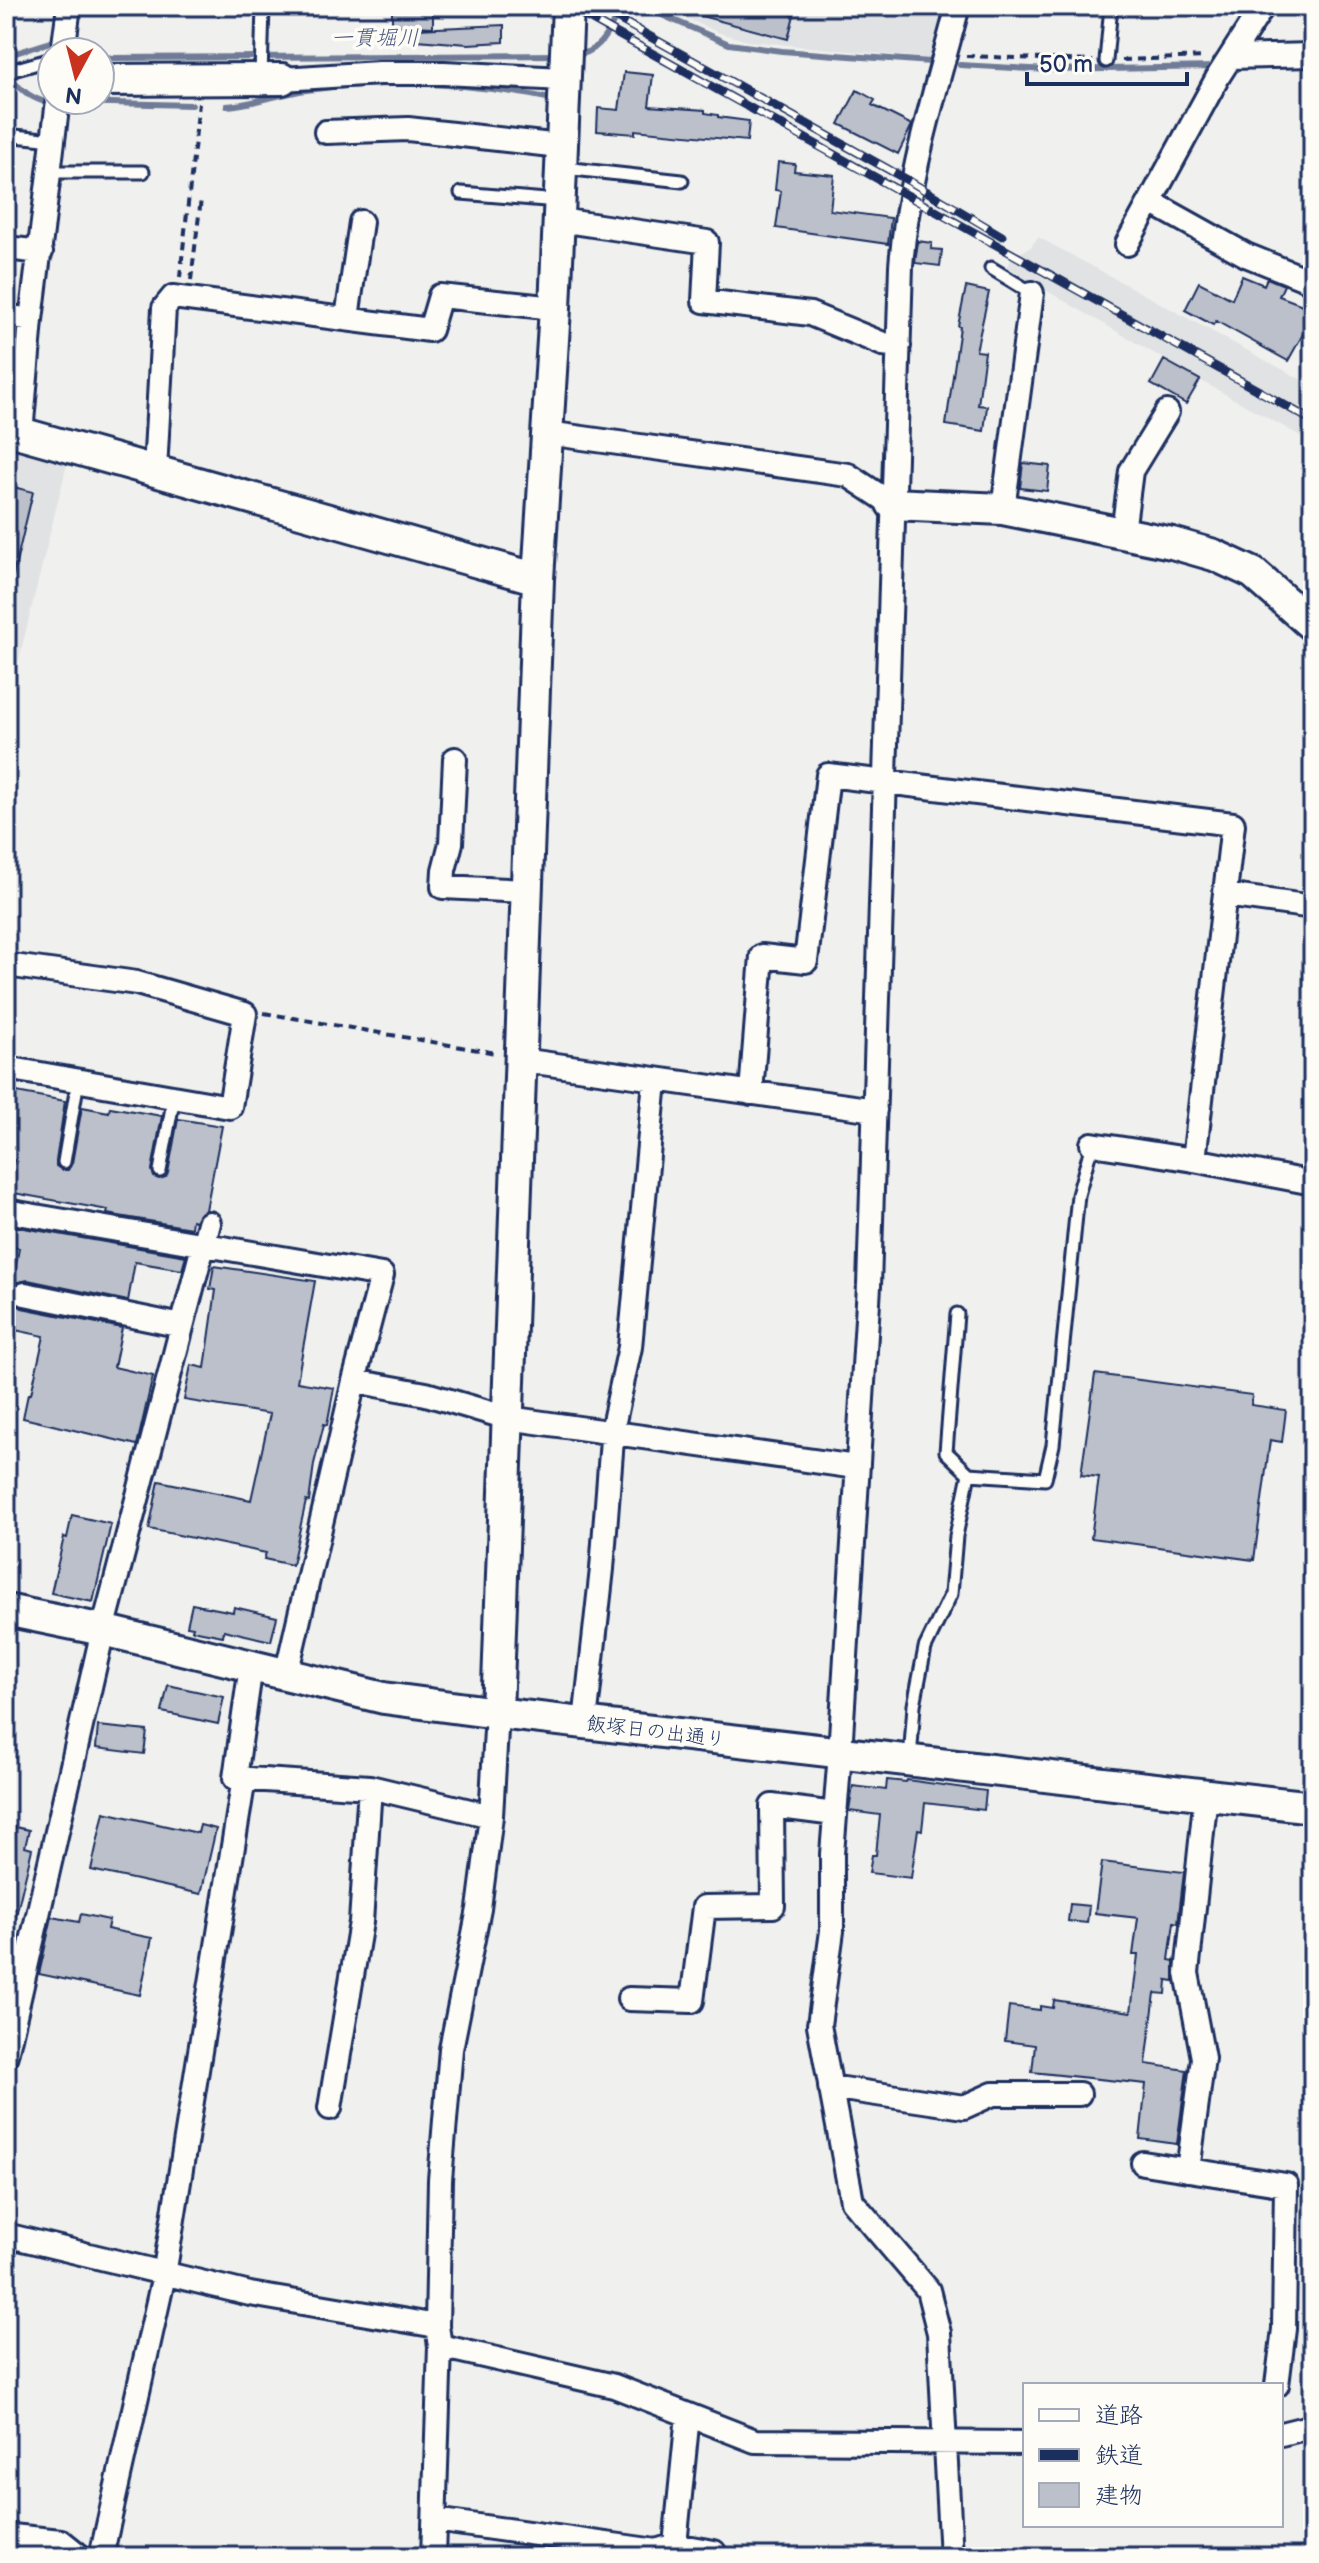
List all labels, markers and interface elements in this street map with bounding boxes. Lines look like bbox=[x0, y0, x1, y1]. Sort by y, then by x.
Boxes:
water label: 一貫堀川 bbox=[331, 25, 419, 52]
north arrow bbox=[36, 36, 116, 116]
scale bar bbox=[1027, 36, 1187, 86]
text: 50 m bbox=[1039, 50, 1093, 79]
text: N bbox=[64, 80, 84, 109]
street label: 飯塚日の出通り bbox=[585, 1712, 727, 1752]
legend bbox=[1023, 2383, 1283, 2527]
text: 道路 bbox=[1095, 2401, 1143, 2430]
text: 鉄道 bbox=[1095, 2441, 1143, 2470]
text: 建物 bbox=[1095, 2481, 1143, 2510]

